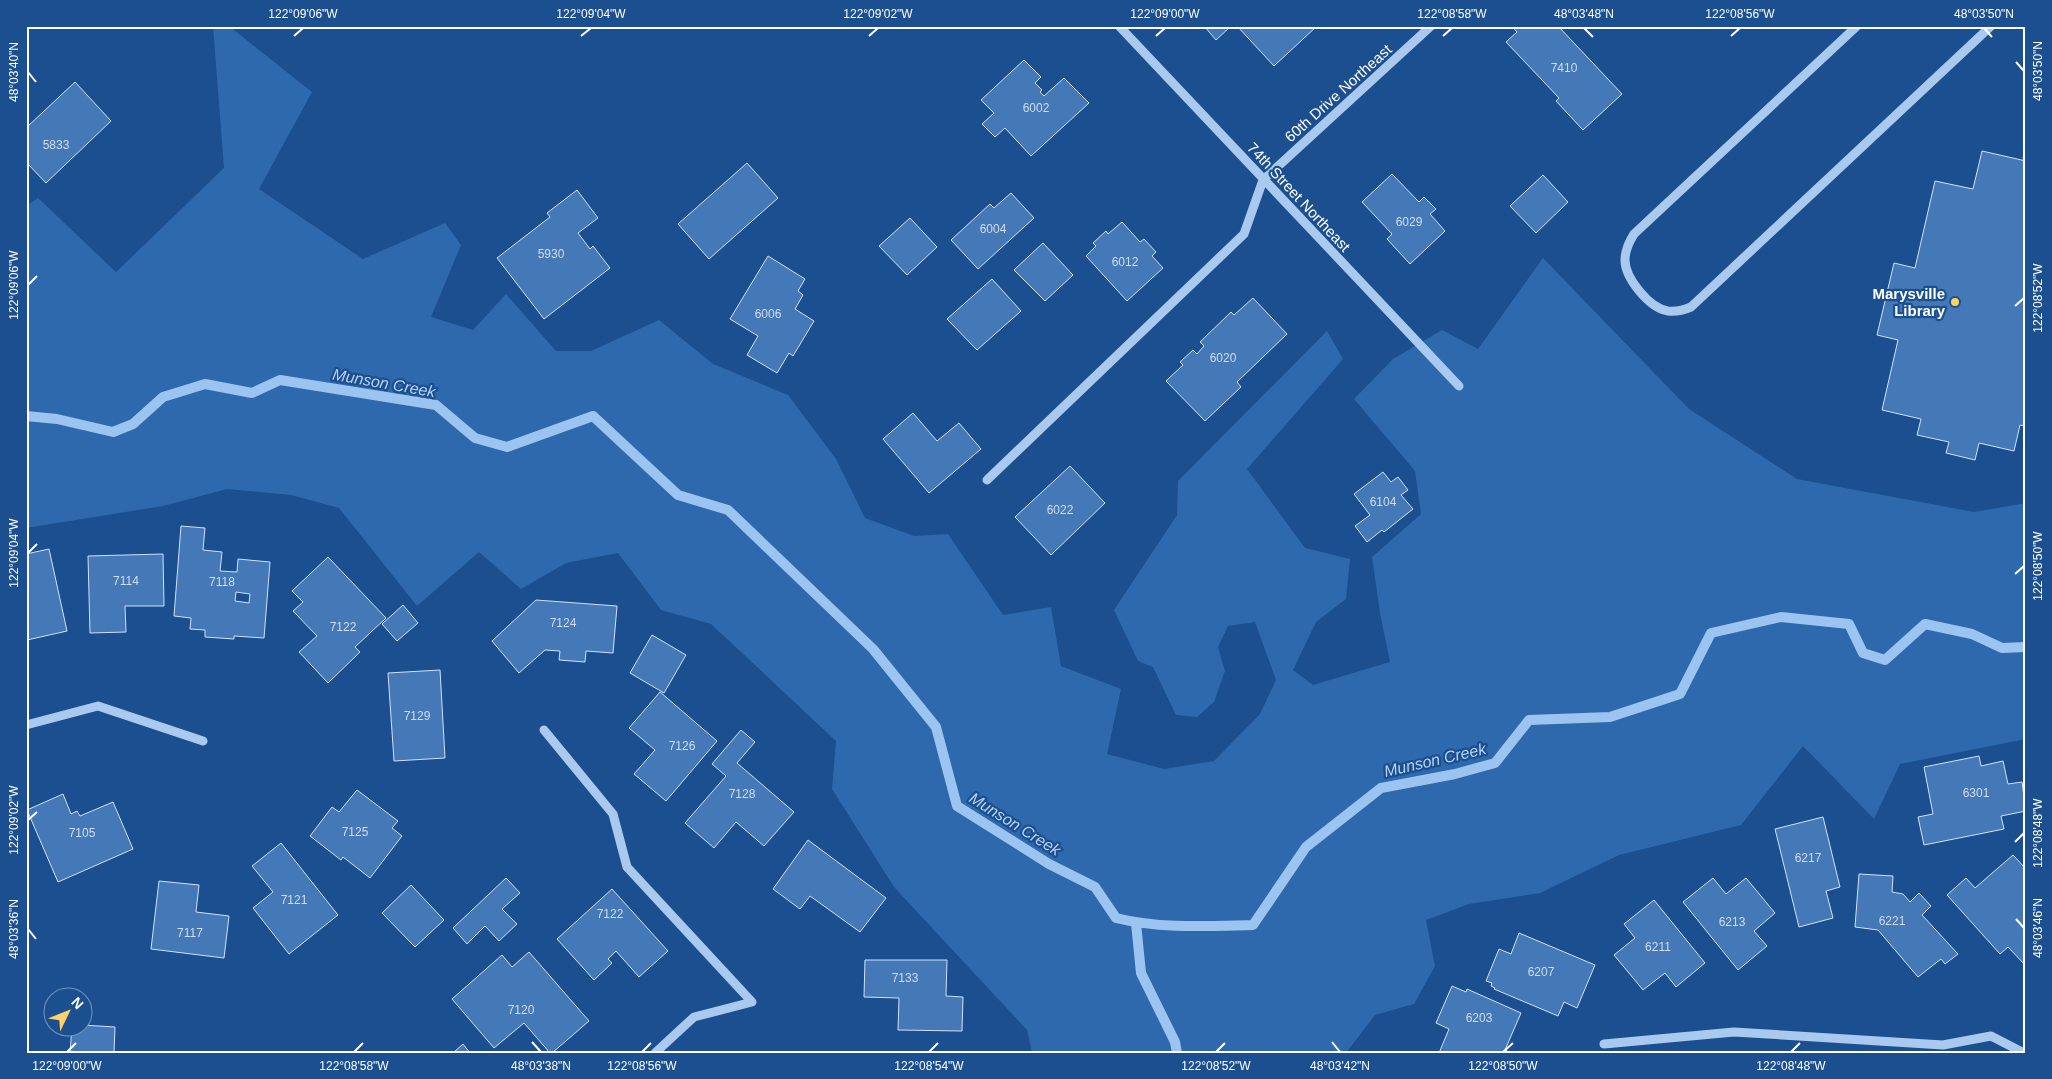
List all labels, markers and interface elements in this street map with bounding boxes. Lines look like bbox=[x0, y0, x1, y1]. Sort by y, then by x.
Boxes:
text: 122°09'06"W bbox=[268, 7, 338, 21]
text: 122°09'04"W bbox=[556, 7, 626, 21]
text: 122°09'02"W bbox=[843, 7, 913, 21]
text: 122°09'00"W bbox=[1130, 7, 1200, 21]
text: 122°08'58"W bbox=[1417, 7, 1487, 21]
text: 48°03'48"N bbox=[1554, 7, 1614, 21]
text: 122°08'56"W bbox=[1705, 7, 1775, 21]
text: 48°03'50"N bbox=[1954, 7, 2014, 21]
street label: 60th Drive Northeast bbox=[1281, 40, 1395, 145]
text: 48°03'50"N bbox=[2031, 41, 2045, 101]
text: 48°03'40"N bbox=[7, 42, 21, 102]
house number: 7410 bbox=[1551, 61, 1578, 75]
house number: 6002 bbox=[1023, 101, 1050, 115]
house number: 5833 bbox=[43, 138, 70, 152]
street label: 74th Street Northeast bbox=[1244, 139, 1354, 256]
house number: 6029 bbox=[1396, 215, 1423, 229]
house number: 6004 bbox=[980, 222, 1007, 236]
house number: 5930 bbox=[538, 247, 565, 261]
text: 122°09'06"W bbox=[7, 250, 21, 320]
house number: 6012 bbox=[1112, 255, 1139, 269]
text: 122°08'52"W bbox=[2031, 263, 2045, 333]
place label: Marysville Library bbox=[1872, 285, 1946, 319]
marker: Marysville Library bbox=[1949, 296, 1961, 308]
house number: 6006 bbox=[755, 307, 782, 321]
house number: 6020 bbox=[1210, 351, 1237, 365]
water label: Munson Creek bbox=[331, 366, 438, 401]
house number: 6104 bbox=[1370, 495, 1397, 509]
house number: 6022 bbox=[1047, 503, 1074, 517]
text: 122°09'04"W bbox=[7, 518, 21, 588]
text: 122°08'50"W bbox=[2031, 531, 2045, 601]
house number: 7114 bbox=[113, 574, 139, 588]
house number: 7118 bbox=[209, 575, 235, 589]
house number: 7124 bbox=[550, 616, 577, 630]
house number: 7122 bbox=[330, 620, 357, 634]
house number: 7129 bbox=[404, 709, 431, 723]
house number: 7126 bbox=[669, 739, 696, 753]
water label: Munson Creek bbox=[1382, 740, 1489, 780]
text: 122°09'02"W bbox=[7, 785, 21, 855]
house number: 6301 bbox=[1963, 786, 1990, 800]
house number: 7128 bbox=[729, 787, 756, 801]
water label: Munson Creek bbox=[966, 789, 1064, 859]
text: 122°08'48"W bbox=[2031, 798, 2045, 868]
house number: 7125 bbox=[342, 825, 369, 839]
house number: 7105 bbox=[69, 826, 96, 840]
house number: 6217 bbox=[1795, 851, 1822, 865]
house number: 7121 bbox=[281, 893, 308, 907]
text: 48°03'46"N bbox=[2031, 898, 2045, 958]
text: 48°03'36"N bbox=[7, 899, 21, 959]
house number: 7122 bbox=[597, 907, 624, 921]
house number: 6221 bbox=[1879, 914, 1906, 928]
house number: 6213 bbox=[1719, 915, 1746, 929]
house number: 7117 bbox=[177, 926, 203, 940]
house number: 6211 bbox=[1645, 940, 1671, 954]
house number: 6207 bbox=[1528, 965, 1555, 979]
house number: 7133 bbox=[892, 971, 919, 985]
north arrow bbox=[42, 986, 92, 1036]
text: N bbox=[68, 994, 87, 1012]
house number: 7120 bbox=[508, 1003, 535, 1017]
house number: 6203 bbox=[1466, 1011, 1493, 1025]
text: 122°09'00"W bbox=[32, 1059, 102, 1073]
text: 122°08'58"W bbox=[319, 1059, 389, 1073]
text: 48°03'38"N bbox=[511, 1059, 571, 1073]
text: 122°08'56"W bbox=[607, 1059, 677, 1073]
text: 122°08'54"W bbox=[894, 1059, 964, 1073]
text: 122°08'52"W bbox=[1181, 1059, 1251, 1073]
text: 48°03'42"N bbox=[1310, 1059, 1370, 1073]
text: 122°08'50"W bbox=[1468, 1059, 1538, 1073]
text: 122°08'48"W bbox=[1756, 1059, 1826, 1073]

